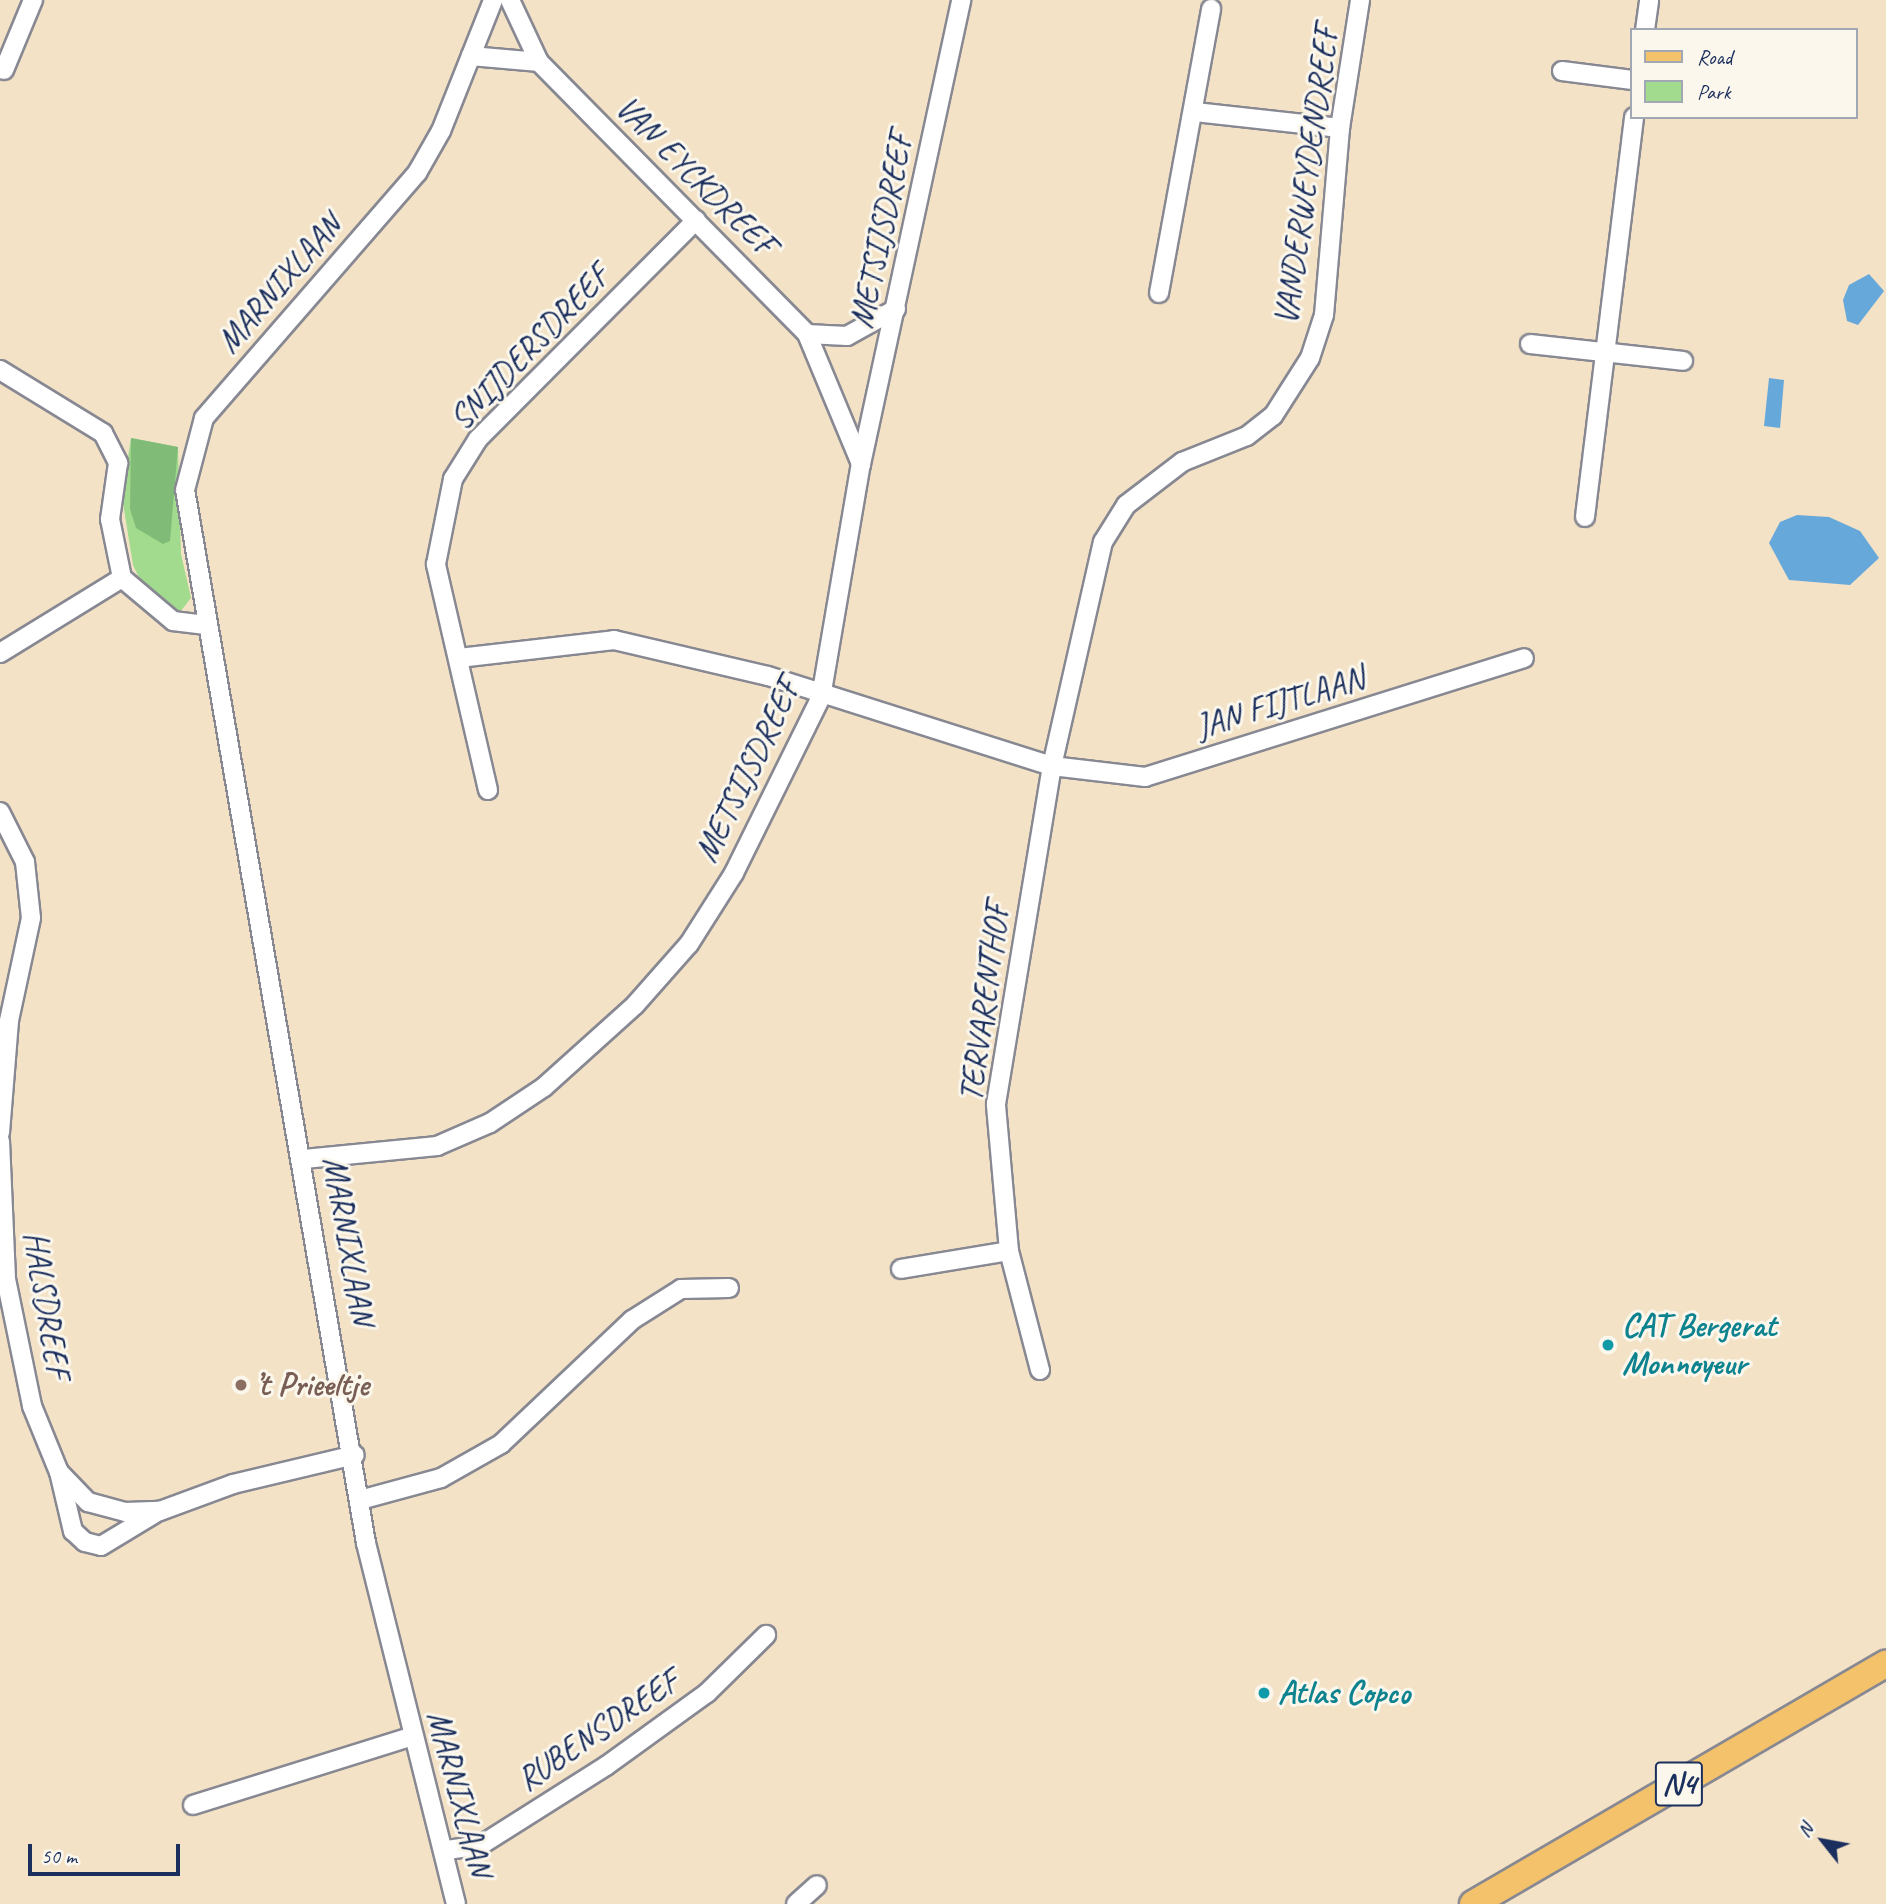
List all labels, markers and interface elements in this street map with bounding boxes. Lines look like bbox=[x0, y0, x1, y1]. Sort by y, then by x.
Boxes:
street label: VANDERWEYDENDREEF bbox=[1267, 25, 1347, 327]
legend bbox=[1630, 28, 1858, 119]
text: Road bbox=[1697, 44, 1732, 70]
text: Park bbox=[1697, 79, 1730, 105]
street label: VAN EYCKDREEF bbox=[608, 89, 782, 263]
street label: METSIJSDREEF bbox=[842, 130, 922, 332]
street label: MARNIXLAAN bbox=[209, 207, 351, 361]
street label: SNIJDERSDREEF bbox=[442, 258, 618, 438]
street label: JAN FIJTLAAN bbox=[1192, 659, 1368, 747]
street label: METSIJSDREEF bbox=[687, 674, 809, 868]
street label: TERVARENTHOF bbox=[952, 902, 1018, 1104]
street label: MARNIXLAAN bbox=[314, 1154, 382, 1328]
street label: HALSDREEF bbox=[15, 1229, 77, 1381]
place label: CAT Bergerat Monnoyeur bbox=[1622, 1306, 1776, 1384]
marker: CAT Bergerat Monnoyeur bbox=[1600, 1337, 1616, 1353]
place label: ’t Prieeltje bbox=[255, 1365, 369, 1405]
marker: ’t Prieeltje bbox=[233, 1377, 249, 1393]
street label: RUBENSDREEF bbox=[510, 1662, 686, 1800]
place label: Atlas Copco bbox=[1278, 1673, 1410, 1713]
marker: Atlas Copco bbox=[1256, 1685, 1272, 1701]
street label: MARNIXLAAN bbox=[418, 1707, 500, 1881]
road number: N4 bbox=[1654, 1756, 1704, 1812]
north arrow bbox=[1788, 1806, 1858, 1876]
text: N bbox=[1792, 1819, 1818, 1841]
scale bar bbox=[32, 1830, 184, 1874]
text: 50 m bbox=[41, 1843, 77, 1869]

